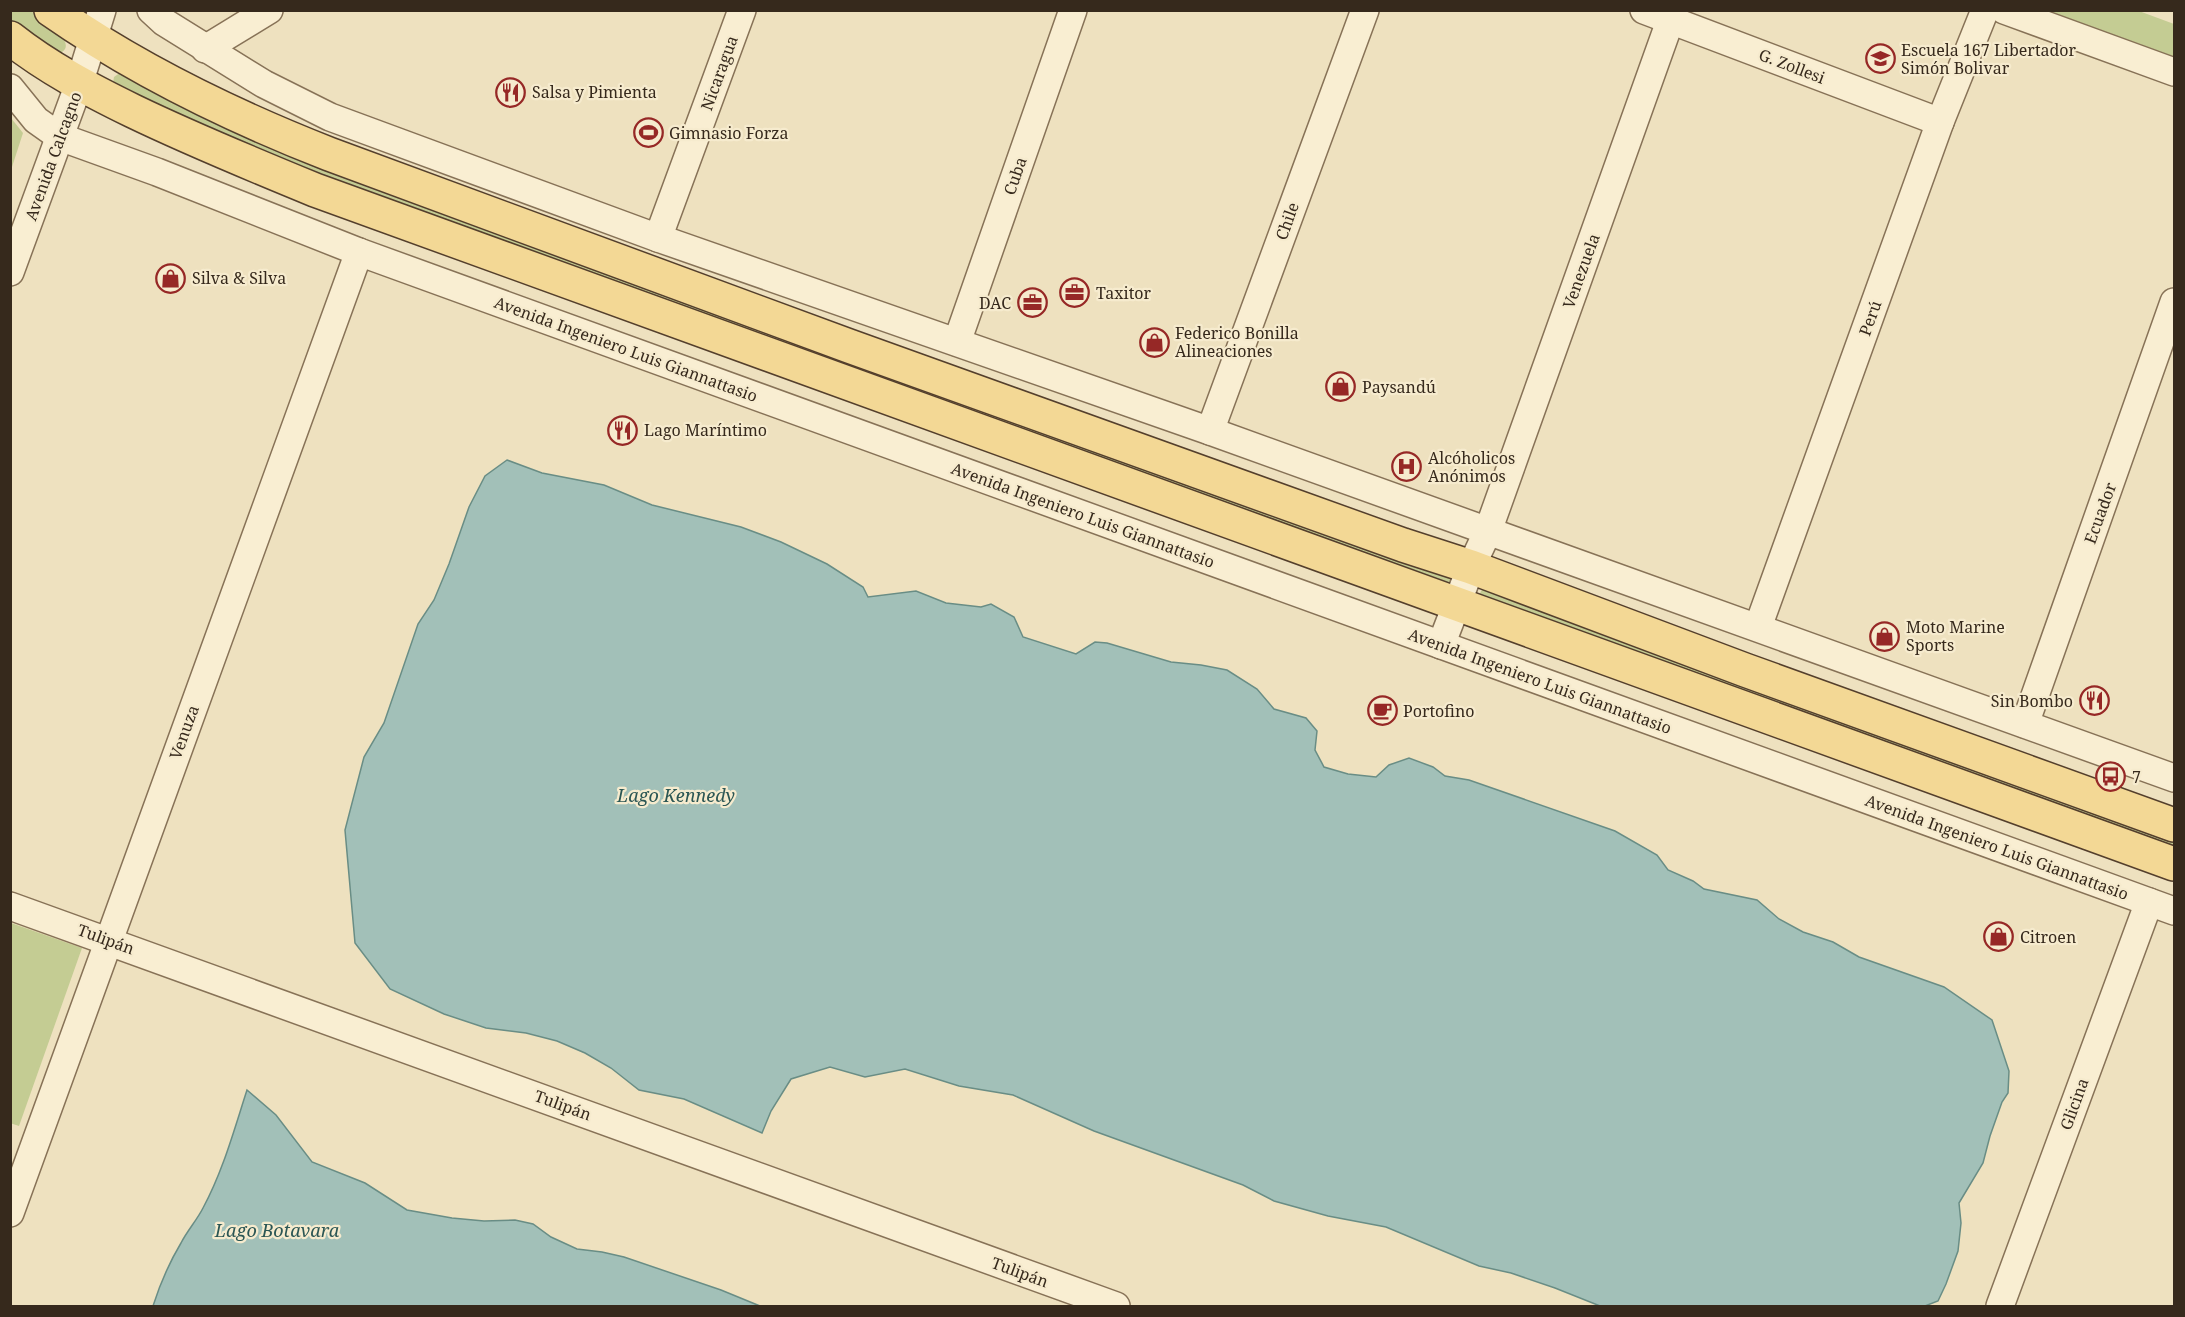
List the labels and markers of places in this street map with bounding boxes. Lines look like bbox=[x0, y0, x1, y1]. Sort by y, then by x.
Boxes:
place label: Escuela 167 Libertador Simón Bolivar bbox=[1901, 39, 2077, 79]
school or university icon: Escuela 167 Libertador Simón Bolivar bbox=[1864, 43, 1896, 75]
restaurant icon: Salsa y Pimienta bbox=[495, 76, 527, 108]
place label: Salsa y Pimienta bbox=[532, 81, 657, 103]
sports icon: Gimnasio Forza bbox=[632, 117, 664, 149]
place label: Gimnasio Forza bbox=[669, 122, 788, 144]
shop icon: Silva & Silva bbox=[155, 262, 187, 294]
place label: Silva & Silva bbox=[192, 267, 286, 289]
office icon: Taxitor bbox=[1059, 277, 1091, 309]
place label: Taxitor bbox=[1096, 282, 1152, 304]
office icon: DAC bbox=[1016, 287, 1048, 319]
place label: DAC bbox=[979, 292, 1011, 314]
place label: Federico Bonilla Alineaciones bbox=[1175, 322, 1299, 362]
shop icon: Federico Bonilla Alineaciones bbox=[1138, 326, 1170, 358]
shop icon: Paysandú bbox=[1325, 371, 1357, 403]
place label: Paysandú bbox=[1362, 376, 1436, 398]
restaurant icon: Lago Maríntimo bbox=[607, 414, 639, 446]
place label: Lago Maríntimo bbox=[644, 419, 767, 441]
place label: Alcóholicos Anónimos bbox=[1428, 447, 1515, 487]
hospital icon: Alcóholicos Anónimos bbox=[1391, 451, 1423, 483]
place label: Moto Marine Sports bbox=[1906, 616, 2005, 656]
shop icon: Moto Marine Sports bbox=[1869, 620, 1901, 652]
restaurant icon: Sin Bombo bbox=[2078, 685, 2110, 717]
place label: Sin Bombo bbox=[1991, 690, 2073, 712]
cafe icon: Portofino bbox=[1366, 695, 1398, 727]
place label: Portofino bbox=[1403, 700, 1474, 722]
bus stop icon: 7 bbox=[2095, 761, 2127, 793]
place label: 7 bbox=[2132, 766, 2141, 788]
shop icon: Citroen bbox=[1983, 921, 2015, 953]
place label: Citroen bbox=[2020, 926, 2076, 948]

